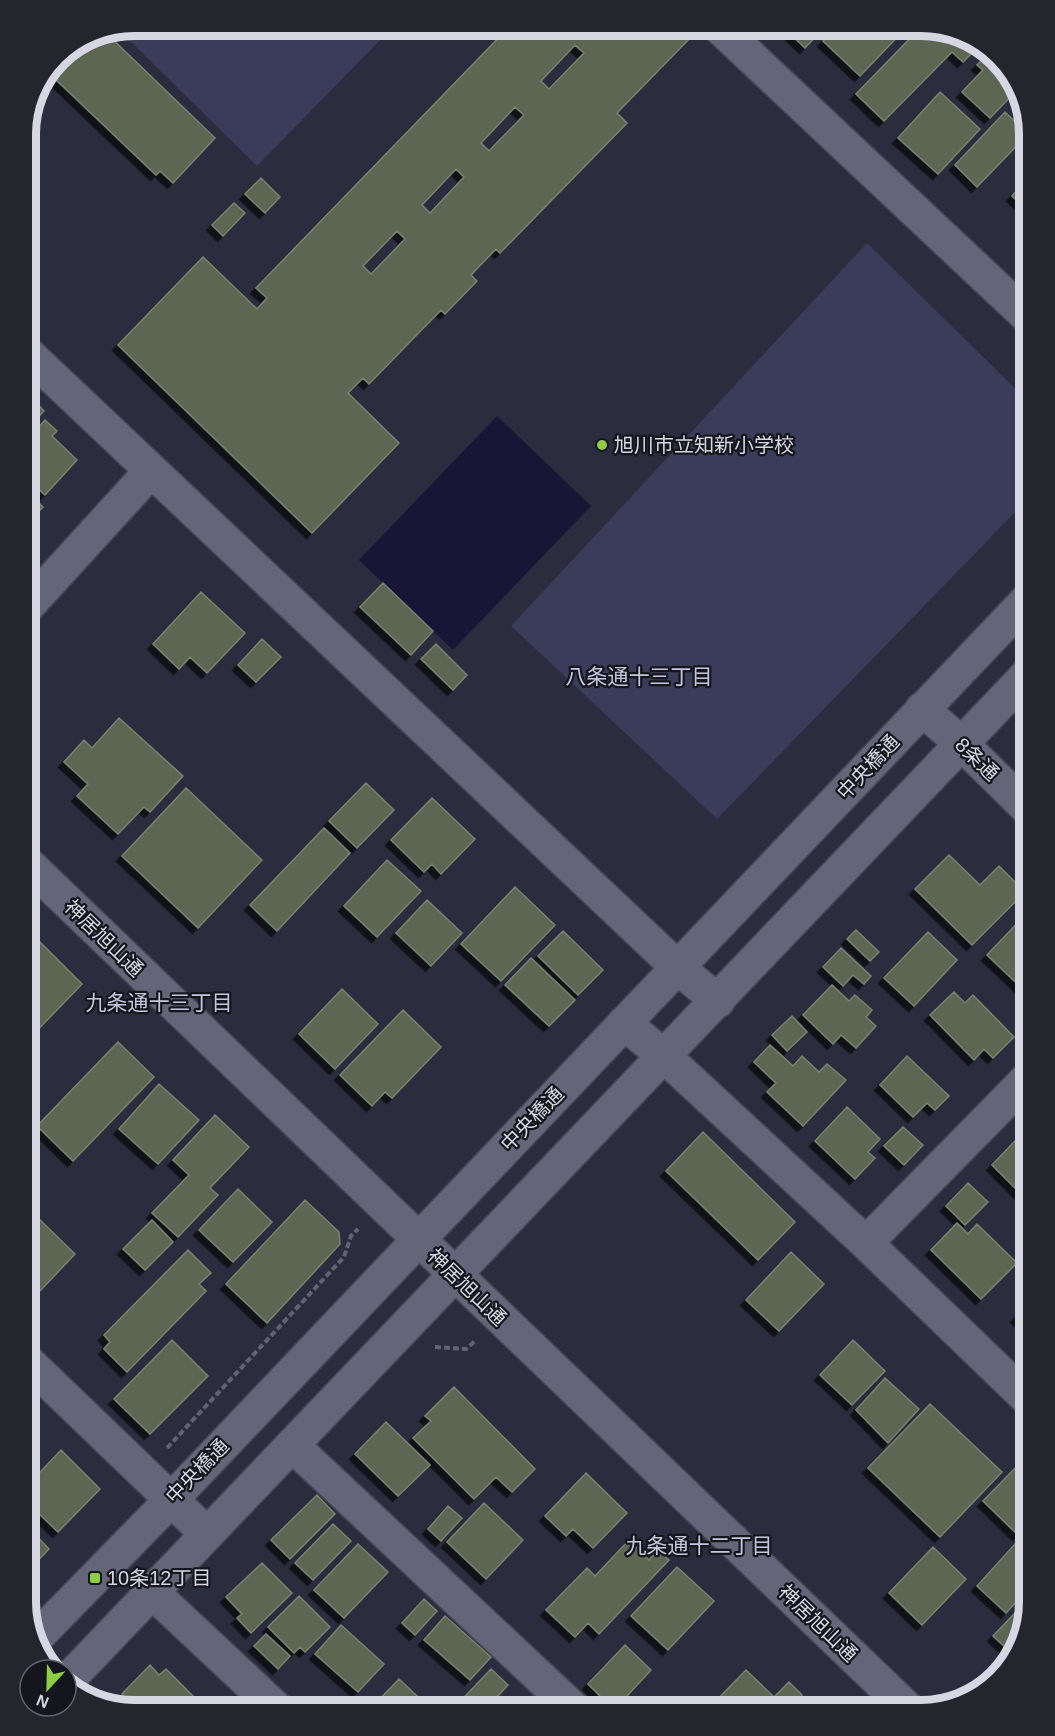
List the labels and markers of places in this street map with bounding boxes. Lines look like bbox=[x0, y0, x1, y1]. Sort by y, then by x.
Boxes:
place label: 旭川市立知新小学校 bbox=[614, 434, 794, 456]
marker: 旭川市立知新小学校 bbox=[595, 438, 609, 452]
place label: 10条12丁目 bbox=[107, 1567, 212, 1589]
marker: 10条12丁目 bbox=[88, 1571, 102, 1585]

